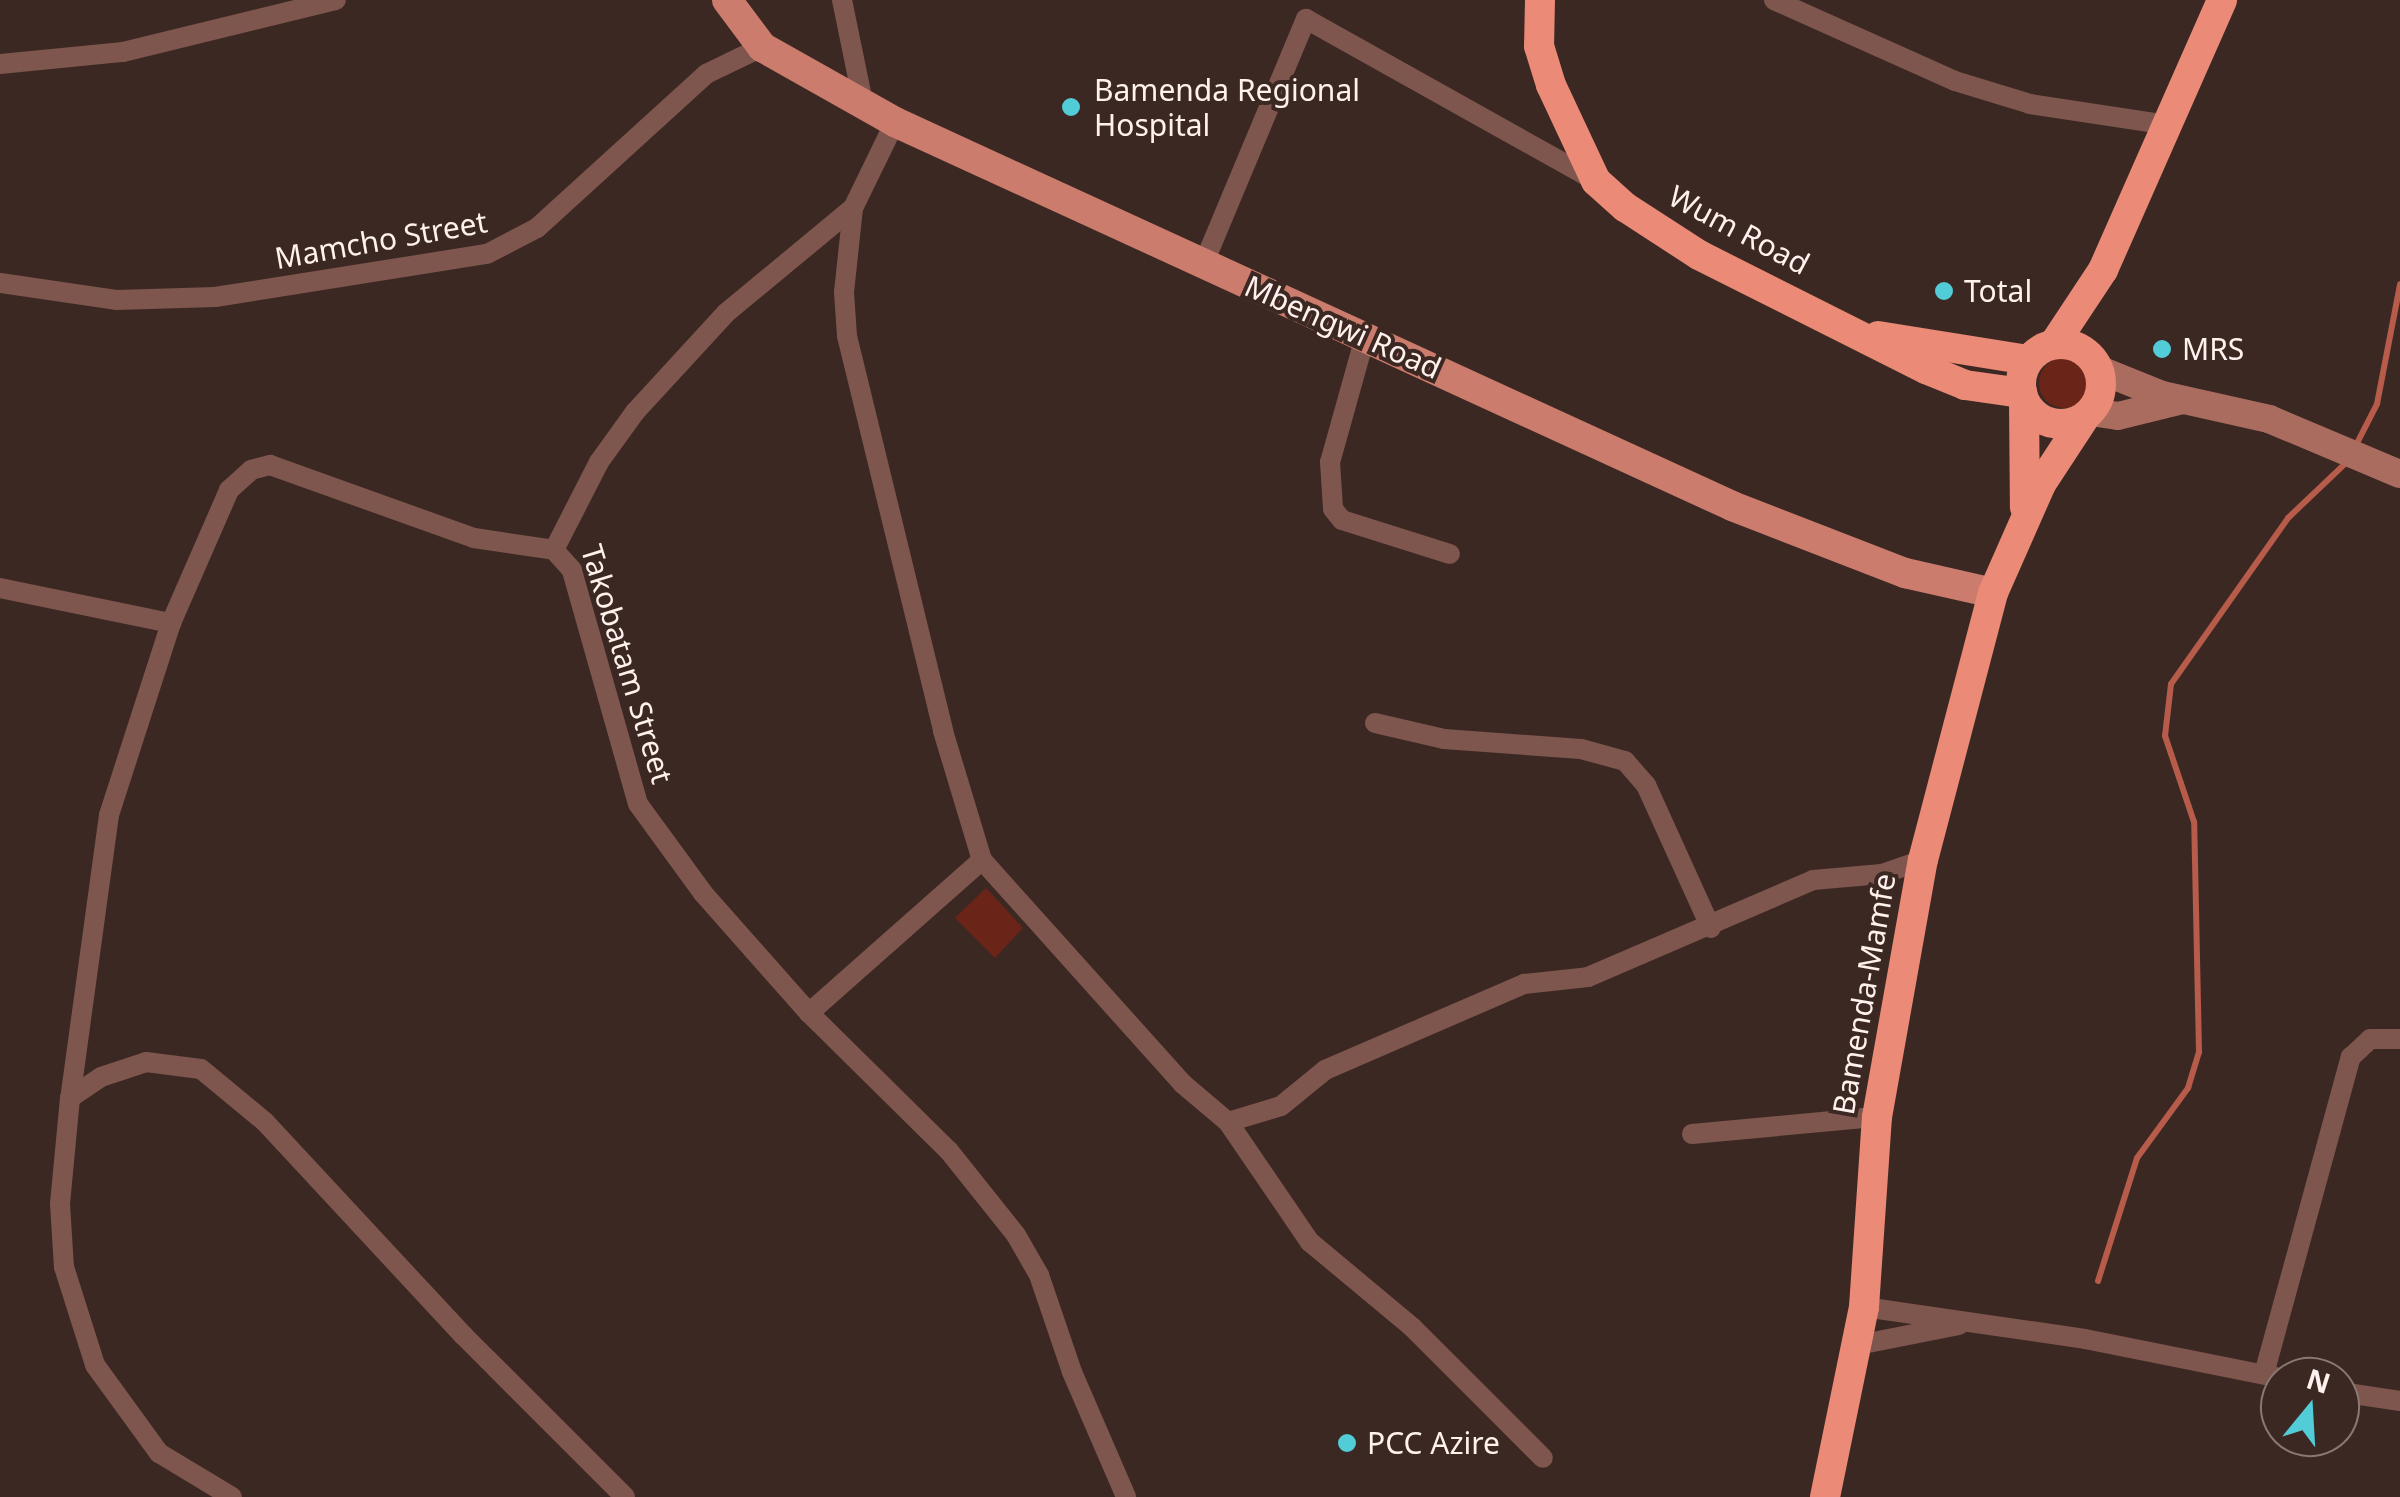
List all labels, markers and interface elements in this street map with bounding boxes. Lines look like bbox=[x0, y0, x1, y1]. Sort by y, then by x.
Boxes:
place label: Bamenda Regional Hospital bbox=[1094, 72, 1360, 142]
marker: Bamenda Regional Hospital bbox=[1058, 94, 1084, 120]
street label: Wum Road bbox=[1663, 178, 1815, 282]
street label: Mamcho Street bbox=[272, 204, 490, 276]
street label: Mbengwi Road bbox=[1239, 268, 1447, 386]
place label: Total bbox=[1964, 273, 2032, 309]
marker: Total bbox=[1933, 280, 1955, 302]
place label: MRS bbox=[2182, 331, 2244, 367]
marker: MRS bbox=[2151, 338, 2173, 360]
street label: Takobatam Street bbox=[574, 540, 680, 788]
street label: Bamenda-Mamfe bbox=[1825, 871, 1903, 1117]
north arrow bbox=[2260, 1357, 2360, 1457]
text: N bbox=[2302, 1359, 2335, 1402]
place label: PCC Azire bbox=[1367, 1425, 1500, 1461]
marker: PCC Azire bbox=[1336, 1432, 1358, 1454]

